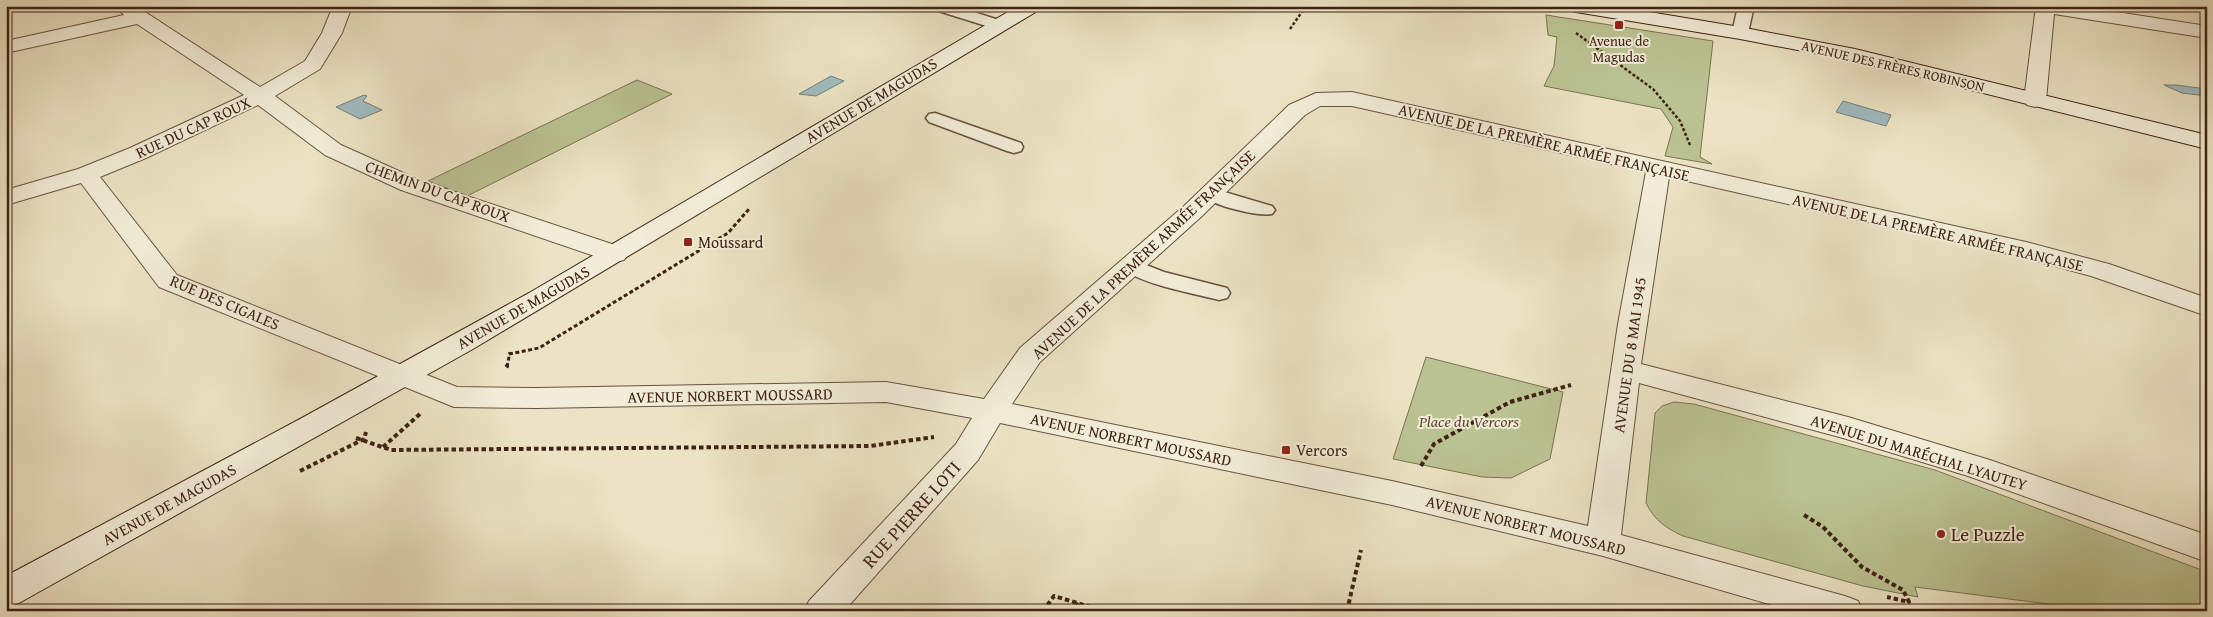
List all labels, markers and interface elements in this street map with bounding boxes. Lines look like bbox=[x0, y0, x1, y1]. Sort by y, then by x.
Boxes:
marker: Avenue de Magudas bbox=[1613, 19, 1625, 31]
place label: Avenue de Magudas bbox=[1589, 31, 1649, 67]
street label: AVENUE DES FRÈRES ROBINSON bbox=[1800, 35, 1986, 97]
street label: AVENUE DE MAGUDAS bbox=[800, 51, 942, 149]
street label: RUE DU CAP ROUX bbox=[131, 90, 255, 164]
street label: AVENUE DE LA PREMÈRE ARMÉE FRANÇAISE bbox=[1396, 97, 1692, 187]
street label: AVENUE DE LA PREMÈRE ARMÉE FRANÇAISE bbox=[1026, 144, 1260, 364]
street label: CHEMIN DU CAP ROUX bbox=[362, 154, 514, 228]
street label: AVENUE DE LA PREMÈRE ARMÉE FRANÇAISE bbox=[1790, 187, 2086, 277]
place label: Moussard bbox=[698, 230, 764, 254]
marker: Moussard bbox=[682, 236, 694, 248]
street label: AVENUE DE MAGUDAS bbox=[452, 259, 594, 355]
street label: RUE DES CIGALES bbox=[166, 268, 284, 336]
street label: AVENUE DU 8 MAI 1945 bbox=[1606, 276, 1652, 434]
street label: AVENUE NORBERT MOUSSARD bbox=[627, 381, 833, 409]
street label: AVENUE NORBERT MOUSSARD bbox=[1028, 406, 1234, 472]
street label: AVENUE DU MARÉCHAL LYAUTEY bbox=[1808, 408, 2031, 497]
park label: Place du Vercors bbox=[1418, 409, 1519, 433]
place label: Vercors bbox=[1296, 438, 1348, 462]
marker: Vercors bbox=[1280, 444, 1292, 456]
street label: RUE PIERRE LOTI bbox=[855, 454, 967, 574]
street label: AVENUE DE MAGUDAS bbox=[97, 457, 241, 551]
street label: AVENUE NORBERT MOUSSARD bbox=[1424, 489, 1629, 562]
place label: Le Puzzle bbox=[1951, 520, 2025, 548]
marker: Le Puzzle bbox=[1935, 528, 1947, 540]

